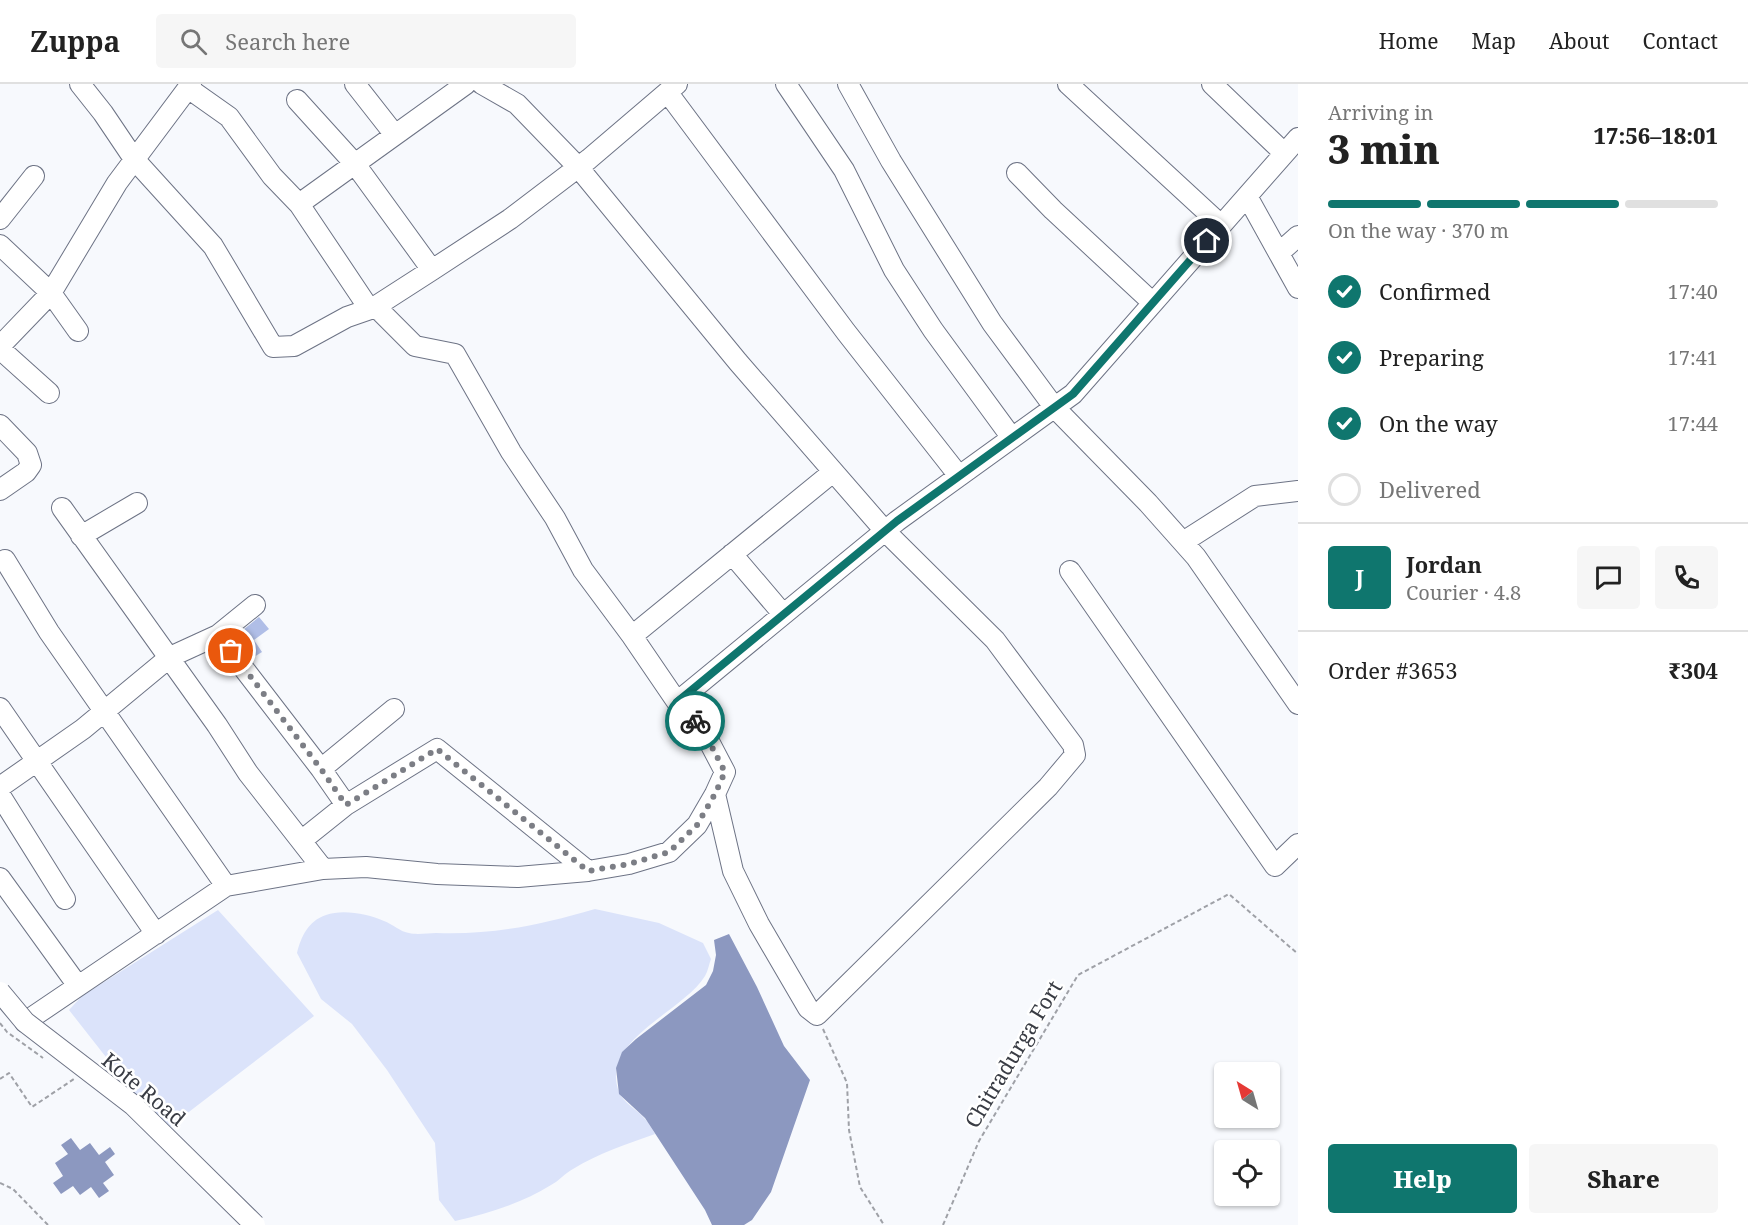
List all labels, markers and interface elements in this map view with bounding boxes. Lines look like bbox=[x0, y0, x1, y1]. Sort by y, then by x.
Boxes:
search box bbox=[156, 14, 576, 68]
text: Zuppa bbox=[30, 22, 120, 60]
icon: search bbox=[177, 25, 210, 58]
text: Search here bbox=[225, 26, 350, 56]
text: Home bbox=[1379, 27, 1439, 55]
text: Map bbox=[1472, 27, 1516, 55]
text: About bbox=[1549, 27, 1610, 55]
text: Contact bbox=[1643, 27, 1718, 55]
text: Arriving in bbox=[1328, 99, 1433, 126]
text: 17:56–18:01 bbox=[1594, 120, 1718, 150]
text: 3 min bbox=[1328, 122, 1440, 175]
pin bbox=[1181, 215, 1232, 266]
text: On the way · 370 m bbox=[1328, 217, 1509, 244]
icon: home bbox=[1190, 224, 1223, 257]
icon: check bbox=[1328, 275, 1361, 308]
text: Confirmed bbox=[1379, 276, 1490, 306]
text: 17:40 bbox=[1668, 278, 1718, 305]
icon: check bbox=[1328, 341, 1361, 374]
text: Preparing bbox=[1379, 342, 1484, 372]
text: 17:41 bbox=[1668, 344, 1718, 371]
icon: check bbox=[1328, 407, 1361, 440]
text: On the way bbox=[1379, 408, 1498, 438]
text: 17:44 bbox=[1668, 410, 1718, 437]
text: Delivered bbox=[1379, 474, 1481, 504]
button: chat bbox=[1577, 546, 1640, 609]
button: phone bbox=[1655, 546, 1718, 609]
text: Jordan bbox=[1406, 549, 1482, 579]
text: J bbox=[1355, 562, 1364, 592]
text: Courier · 4.8 bbox=[1406, 579, 1521, 606]
pin bbox=[205, 625, 256, 676]
icon: bag bbox=[214, 634, 247, 667]
text: Order #3653 bbox=[1328, 655, 1458, 685]
text: ₹304 bbox=[1668, 655, 1718, 685]
courier bbox=[665, 691, 725, 751]
icon: bike bbox=[679, 705, 712, 738]
street label: Chitradurga Fort bbox=[958, 975, 1068, 1133]
street label: Kote Road bbox=[96, 1046, 192, 1132]
north arrow bbox=[1214, 1062, 1280, 1128]
map controls bbox=[1214, 1062, 1280, 1206]
button: locate bbox=[1214, 1140, 1280, 1206]
button: Help bbox=[1328, 1144, 1517, 1213]
button: Share bbox=[1529, 1144, 1718, 1213]

